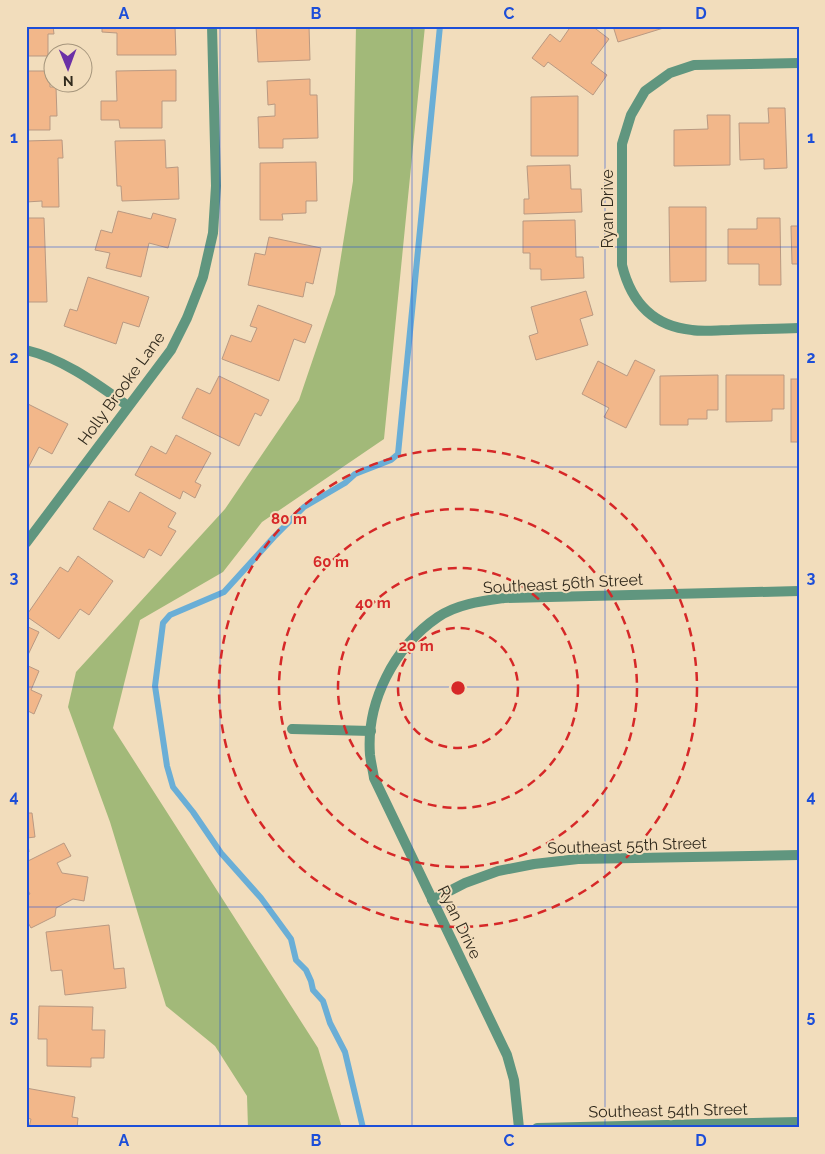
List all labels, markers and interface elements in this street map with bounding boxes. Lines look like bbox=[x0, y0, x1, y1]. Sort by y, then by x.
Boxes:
text: A bbox=[119, 4, 130, 23]
text: B bbox=[311, 4, 322, 23]
text: C bbox=[504, 4, 515, 23]
text: D bbox=[695, 4, 707, 23]
north arrow bbox=[42, 42, 92, 92]
text: N bbox=[63, 73, 74, 89]
text: 1 bbox=[10, 128, 18, 147]
text: 1 bbox=[807, 128, 815, 147]
street label: Ryan Drive bbox=[598, 169, 617, 249]
street label: Holly Brooke Lane bbox=[74, 328, 169, 449]
text: 2 bbox=[9, 348, 19, 367]
text: 2 bbox=[806, 348, 816, 367]
text: 80 m bbox=[271, 510, 307, 528]
text: 60 m bbox=[313, 553, 349, 571]
text: 3 bbox=[10, 568, 19, 587]
text: 3 bbox=[807, 568, 816, 587]
street label: Southeast 56th Street bbox=[483, 570, 644, 597]
text: 40 m bbox=[355, 594, 391, 612]
text: 20 m bbox=[398, 637, 434, 655]
centre of rings bbox=[449, 679, 467, 697]
text: 4 bbox=[9, 787, 19, 806]
text: 4 bbox=[806, 787, 816, 806]
street label: Southeast 55th Street bbox=[547, 833, 708, 858]
street label: Ryan Drive bbox=[434, 882, 485, 962]
text: 5 bbox=[10, 1007, 19, 1026]
text: 5 bbox=[807, 1007, 816, 1026]
street label: Southeast 54th Street bbox=[588, 1100, 748, 1121]
text: A bbox=[119, 1131, 130, 1150]
text: B bbox=[311, 1131, 322, 1150]
text: C bbox=[504, 1131, 515, 1150]
text: D bbox=[695, 1131, 707, 1150]

